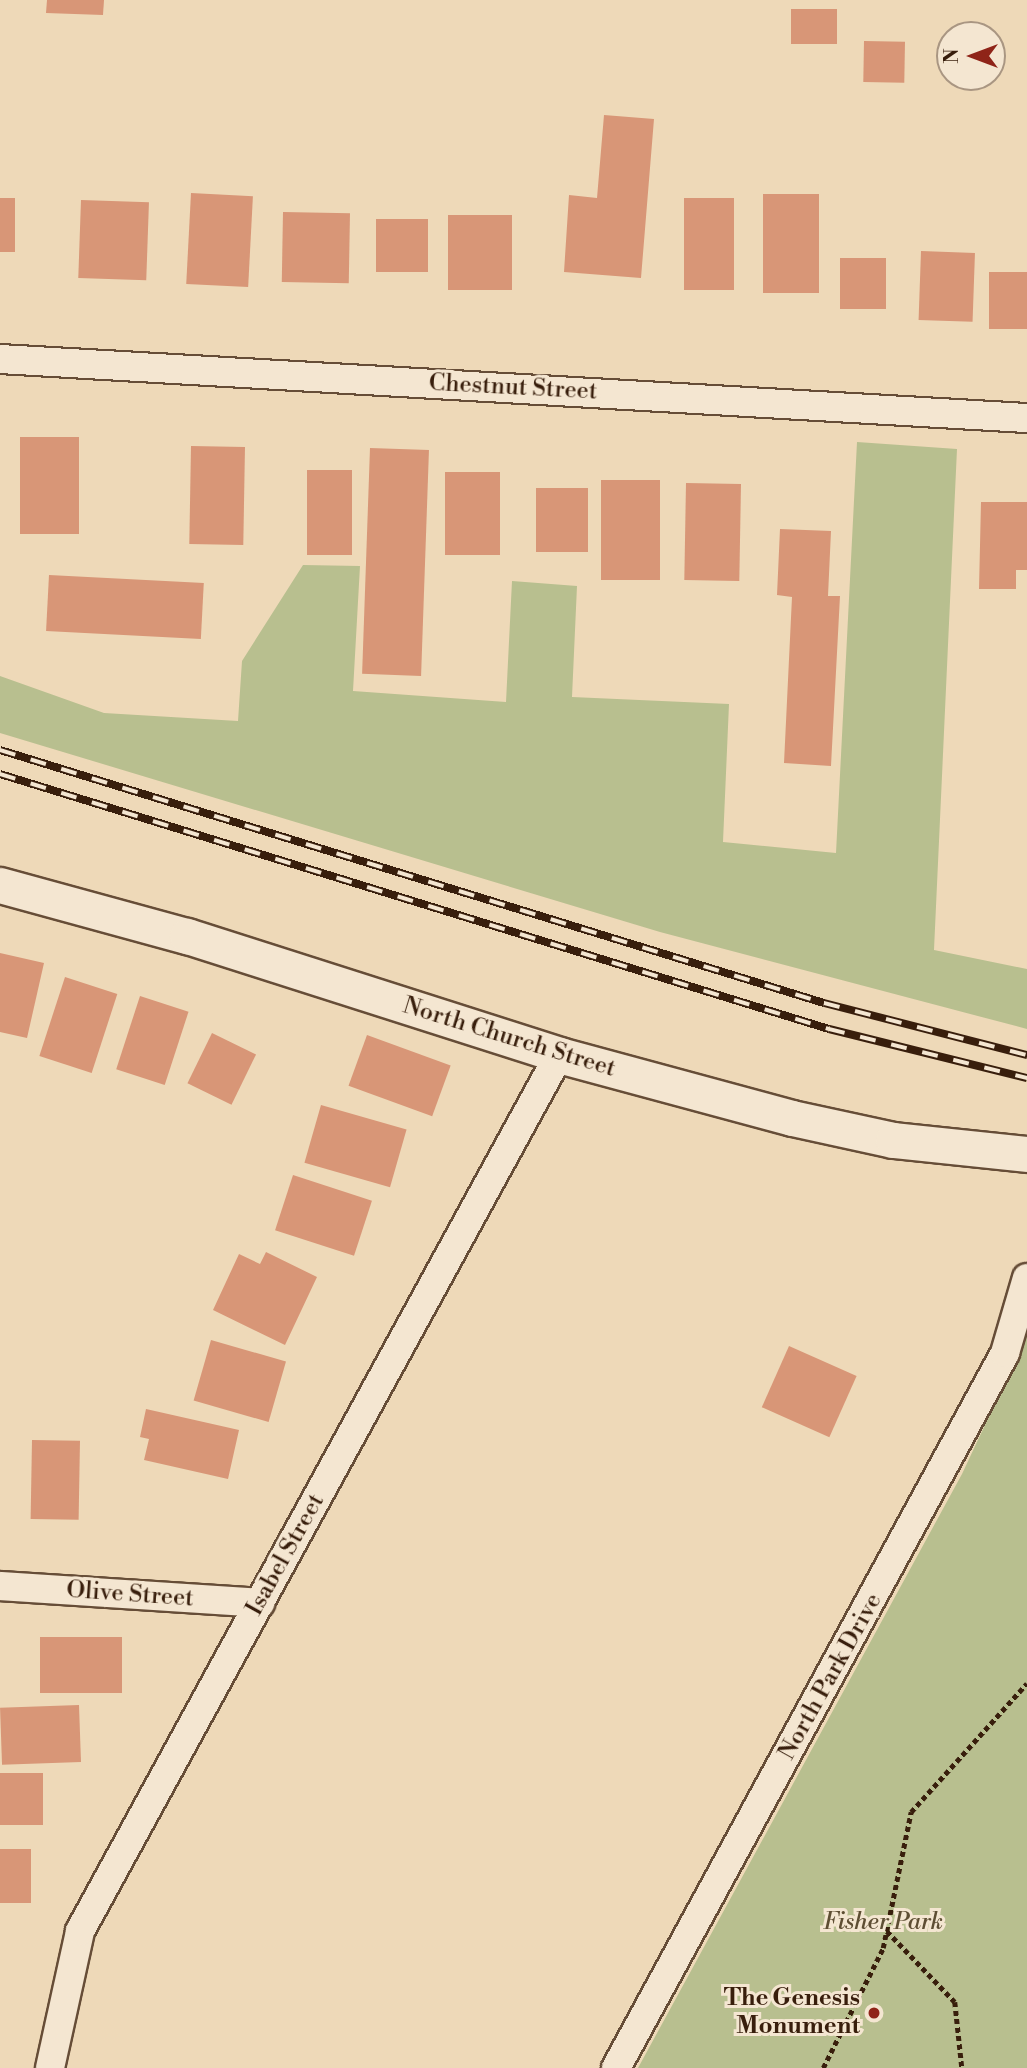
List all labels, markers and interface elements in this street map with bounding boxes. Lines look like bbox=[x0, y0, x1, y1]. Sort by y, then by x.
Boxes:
north arrow bbox=[936, 21, 1006, 91]
text: N bbox=[940, 48, 964, 64]
street label: Chestnut Street bbox=[428, 369, 598, 407]
street label: North Church Street bbox=[399, 992, 619, 1084]
street label: Isabel Street bbox=[241, 1489, 331, 1621]
street label: Olive Street bbox=[65, 1576, 195, 1614]
street label: North Park Drive bbox=[773, 1589, 889, 1765]
park label: Fisher Park bbox=[823, 1909, 943, 1937]
place label: The Genesis Monument bbox=[724, 1985, 860, 2041]
marker: The Genesis Monument bbox=[866, 2005, 882, 2021]

